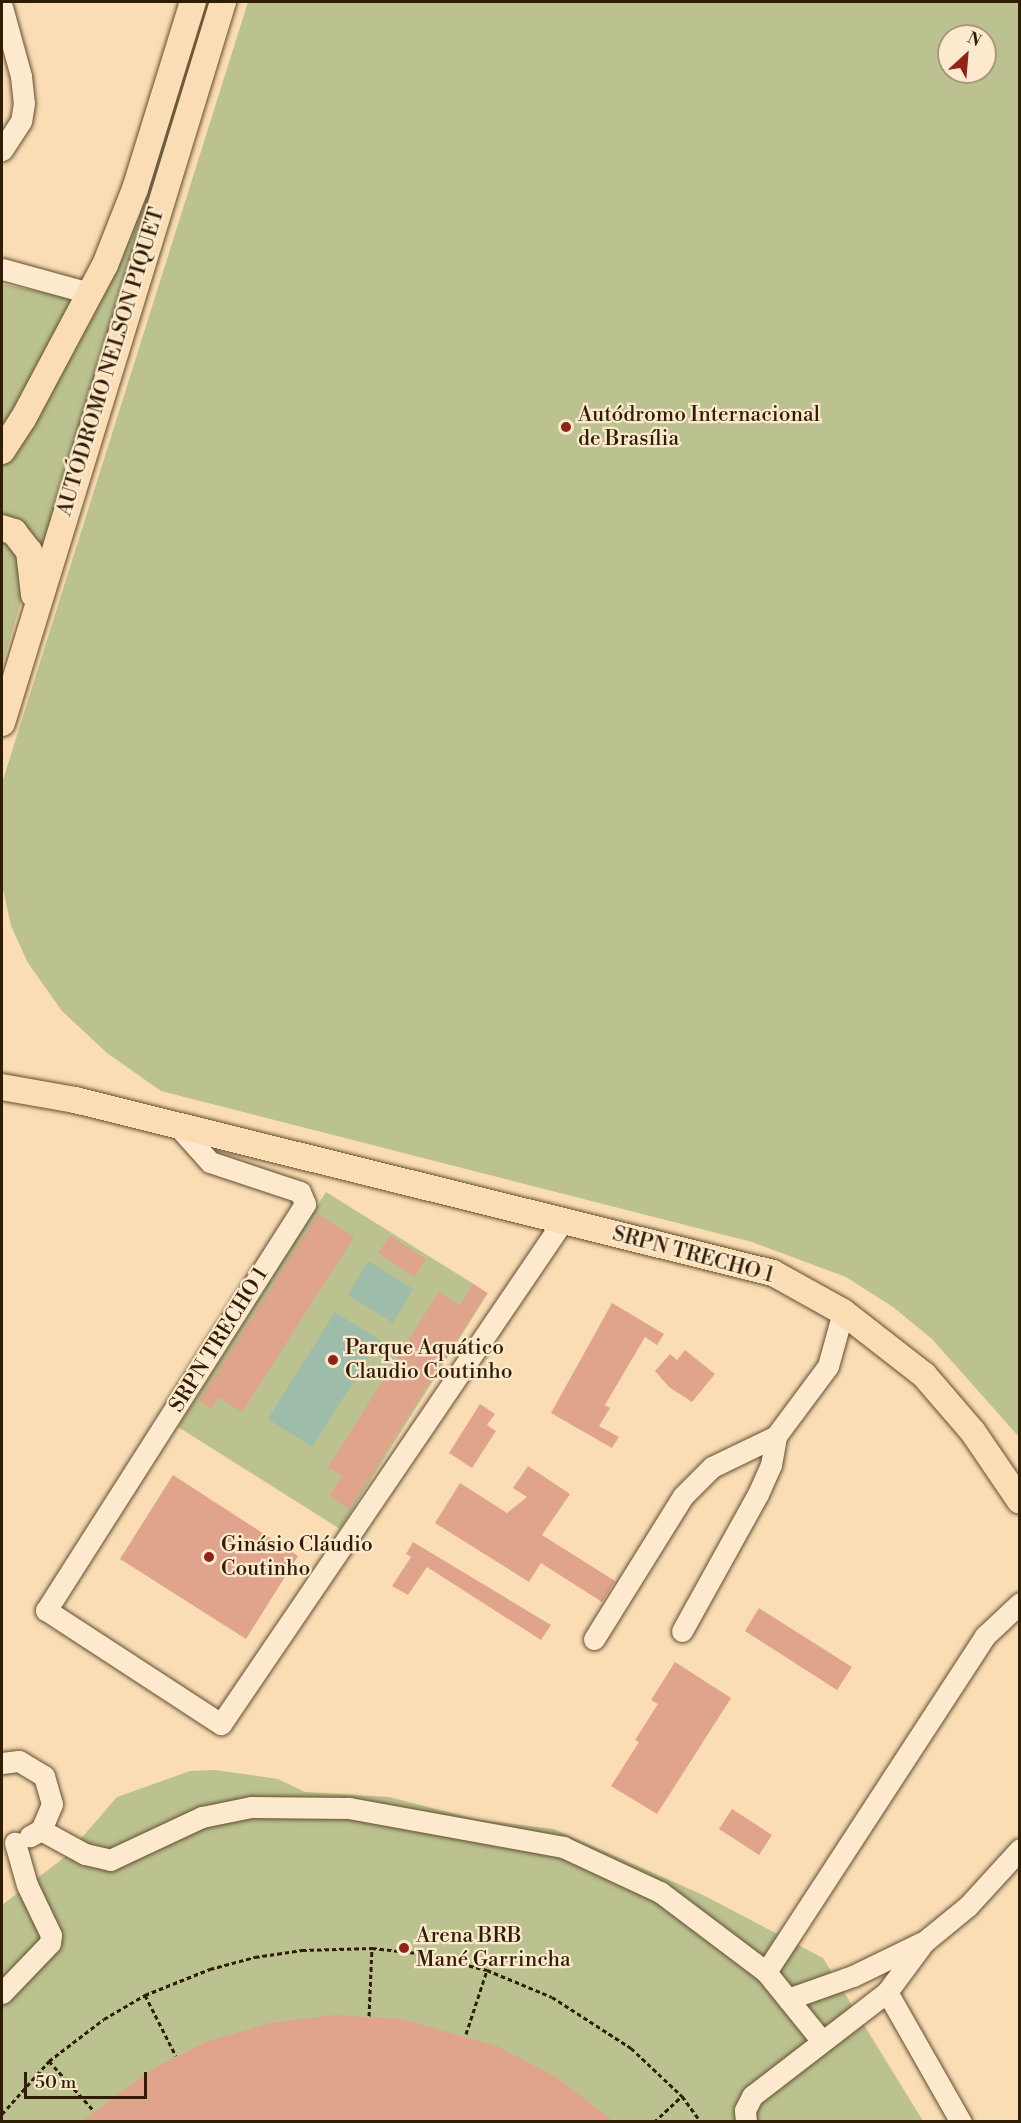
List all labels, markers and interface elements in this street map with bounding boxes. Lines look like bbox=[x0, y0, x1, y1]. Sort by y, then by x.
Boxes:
north arrow bbox=[937, 24, 997, 84]
text: N bbox=[964, 28, 984, 51]
street label: AUTÓDROMO NELSON PIQUET bbox=[52, 205, 170, 519]
place label: Autódromo Internacional de Brasília bbox=[578, 402, 820, 452]
marker: Autódromo Internacional de Brasília bbox=[559, 420, 573, 434]
street label: SRPN TRECHO 1 bbox=[610, 1221, 776, 1289]
street label: SRPN TRECHO 1 bbox=[164, 1263, 274, 1417]
place label: Parque Aquático Claudio Coutinho bbox=[345, 1335, 513, 1385]
marker: Parque Aquático Claudio Coutinho bbox=[326, 1353, 340, 1367]
place label: Ginásio Cláudio Coutinho bbox=[221, 1532, 373, 1582]
marker: Ginásio Cláudio Coutinho bbox=[202, 1550, 216, 1564]
place label: Arena BRB Mané Garrincha bbox=[416, 1923, 571, 1973]
marker: Arena BRB Mané Garrincha bbox=[397, 1941, 411, 1955]
scale bar bbox=[27, 2060, 150, 2098]
text: 50 m bbox=[35, 2071, 76, 2094]

